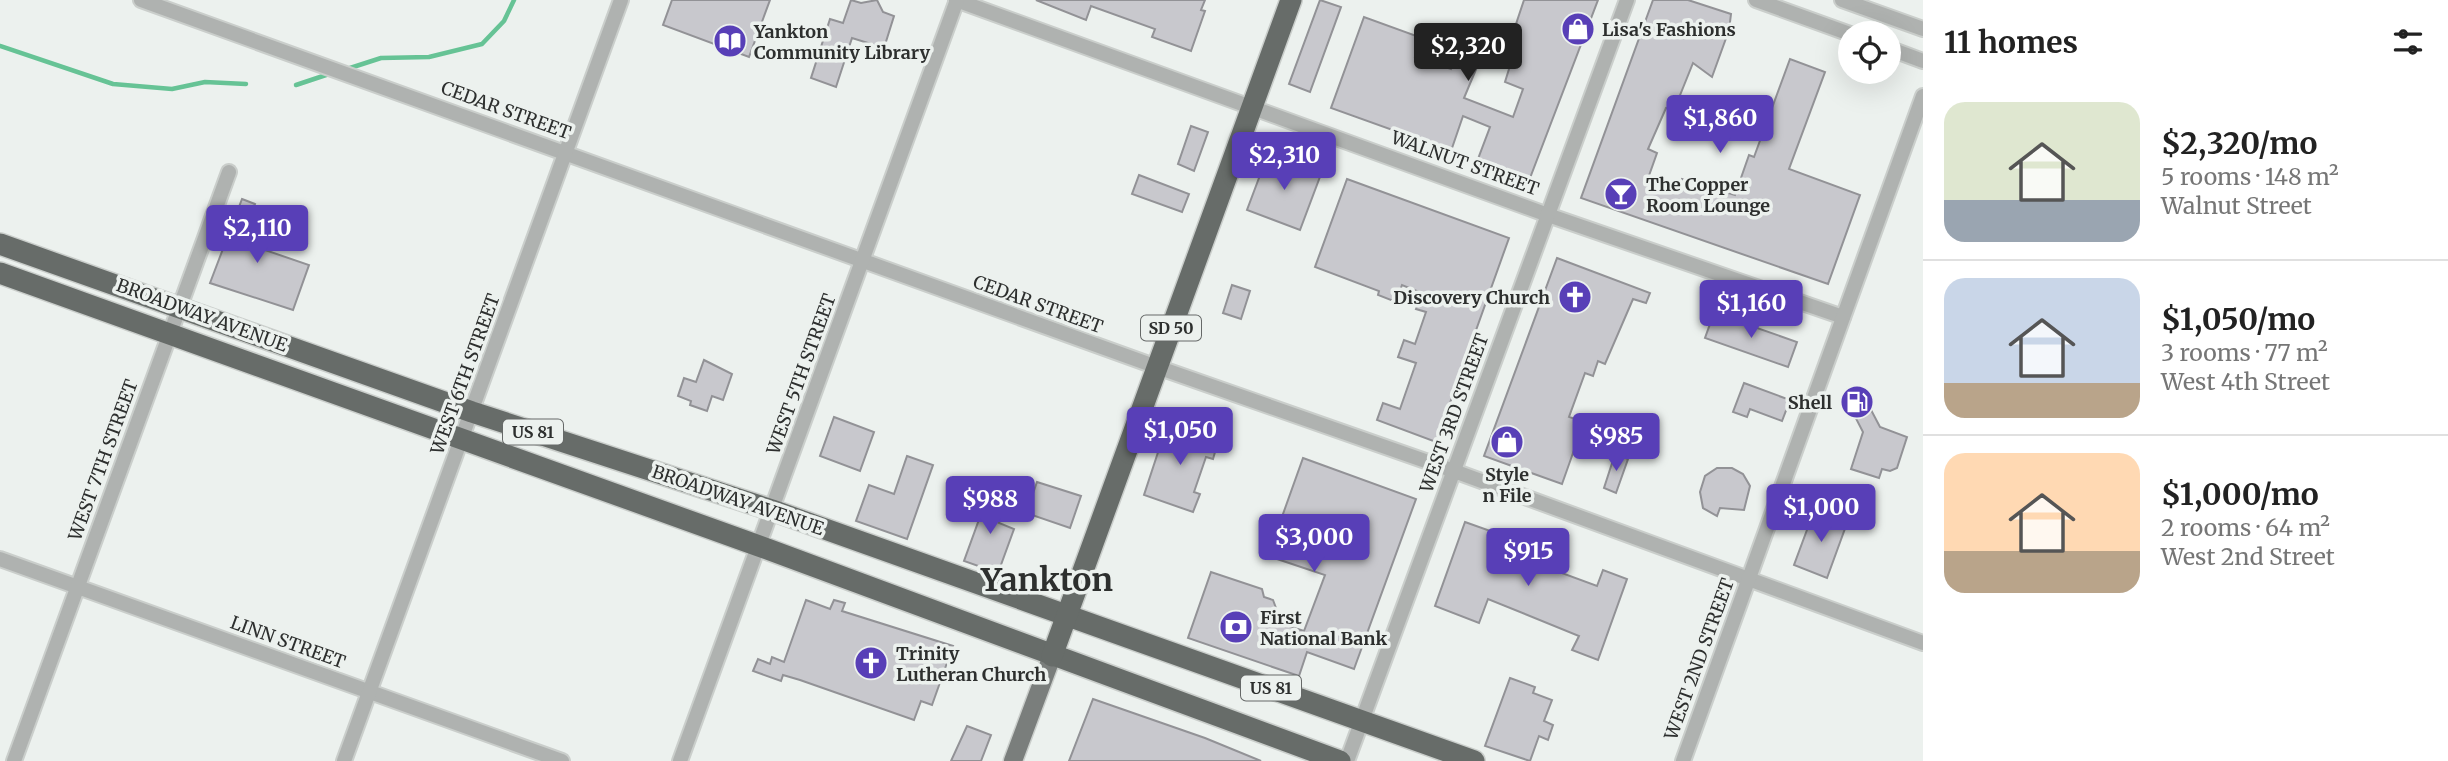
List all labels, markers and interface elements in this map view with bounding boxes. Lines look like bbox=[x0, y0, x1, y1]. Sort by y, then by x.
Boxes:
shop icon: Lisa's Fashions bbox=[1559, 10, 1597, 48]
place label: Lisa's Fashions bbox=[1602, 18, 1736, 41]
place label: Yankton Community Library bbox=[753, 20, 930, 64]
map controls bbox=[1838, 21, 1901, 84]
button: locate bbox=[1838, 21, 1901, 84]
library icon: Yankton Community Library bbox=[711, 22, 749, 60]
text: 11 homes bbox=[1944, 23, 2078, 61]
icon: filters bbox=[2389, 23, 2427, 61]
pin: $2,320 bbox=[1411, 24, 1525, 83]
text: $2,320 bbox=[1430, 31, 1506, 60]
street label: CEDAR STREET bbox=[438, 76, 575, 144]
pin: $1,860 bbox=[1663, 96, 1777, 155]
text: $1,860 bbox=[1682, 103, 1758, 132]
text: $2,320/mo bbox=[2161, 124, 2317, 162]
street label: WALNUT STREET bbox=[1387, 125, 1543, 201]
icon: home bbox=[2000, 130, 2084, 214]
pin: $2,310 bbox=[1227, 132, 1341, 192]
text: $2,310 bbox=[1248, 140, 1320, 169]
text: 5 rooms · 148 m² bbox=[2161, 162, 2339, 191]
place label: The Copper Room Lounge bbox=[1646, 173, 1770, 217]
bar icon: The Copper Room Lounge bbox=[1602, 175, 1640, 213]
text: Walnut Street bbox=[2161, 191, 2312, 220]
pin: $2,110 bbox=[200, 205, 314, 265]
text: $2,110 bbox=[222, 213, 292, 242]
street label: CEDAR STREET bbox=[970, 270, 1107, 338]
street label: BROADWAY AVENUE bbox=[113, 273, 291, 357]
church icon: Discovery Church bbox=[1556, 278, 1594, 316]
pin: $1,160 bbox=[1694, 280, 1808, 340]
place label: Discovery Church bbox=[1393, 286, 1550, 309]
text: $1,160 bbox=[1716, 288, 1786, 317]
street label: WEST 6TH STREET bbox=[425, 290, 505, 458]
street label: WEST 5TH STREET bbox=[761, 290, 841, 458]
text: $1,050/mo bbox=[2161, 300, 2315, 338]
icon: home bbox=[2000, 306, 2084, 390]
road number: SD 50 bbox=[1141, 316, 1201, 340]
street label: WEST 3RD STREET bbox=[1414, 330, 1494, 497]
text: 3 rooms · 77 m² bbox=[2161, 338, 2328, 367]
text: West 4th Street bbox=[2161, 367, 2330, 396]
street label: WEST 7TH STREET bbox=[63, 376, 143, 545]
fuel station icon: Shell bbox=[1838, 383, 1876, 421]
place label: Shell bbox=[1788, 391, 1832, 414]
pin: $1,050 bbox=[1123, 407, 1237, 467]
pin: $985 bbox=[1575, 414, 1657, 473]
text: $1,050 bbox=[1143, 415, 1217, 444]
road number: US 81 bbox=[503, 420, 563, 444]
text: $985 bbox=[1589, 421, 1643, 450]
shop icon: Style n File bbox=[1488, 423, 1526, 461]
street label: BROADWAY AVENUE bbox=[649, 460, 828, 540]
place label: Style n File bbox=[1482, 463, 1532, 507]
text: $1,000/mo bbox=[2161, 475, 2319, 513]
pin: $988 bbox=[949, 476, 1031, 536]
icon: home bbox=[2000, 481, 2084, 565]
text: $988 bbox=[962, 484, 1018, 513]
pin: $1,000 bbox=[1764, 484, 1878, 544]
text: $1,000 bbox=[1782, 492, 1860, 521]
text: 2 rooms · 64 m² bbox=[2161, 513, 2330, 542]
pin: $3,000 bbox=[1257, 514, 1371, 574]
text: $3,000 bbox=[1275, 522, 1353, 551]
pin: $915 bbox=[1487, 528, 1569, 588]
text: $915 bbox=[1502, 536, 1554, 565]
text: West 2nd Street bbox=[2161, 542, 2335, 571]
district label: Yankton bbox=[980, 560, 1113, 600]
street label: WEST 2ND STREET bbox=[1659, 575, 1739, 744]
place label: First National Bank bbox=[1260, 606, 1388, 650]
bank icon: First National Bank bbox=[1217, 608, 1255, 646]
street label: LINN STREET bbox=[227, 611, 349, 674]
place label: Trinity Lutheran Church bbox=[896, 642, 1046, 686]
church icon: Trinity Lutheran Church bbox=[852, 644, 890, 682]
road number: US 81 bbox=[1241, 676, 1301, 701]

